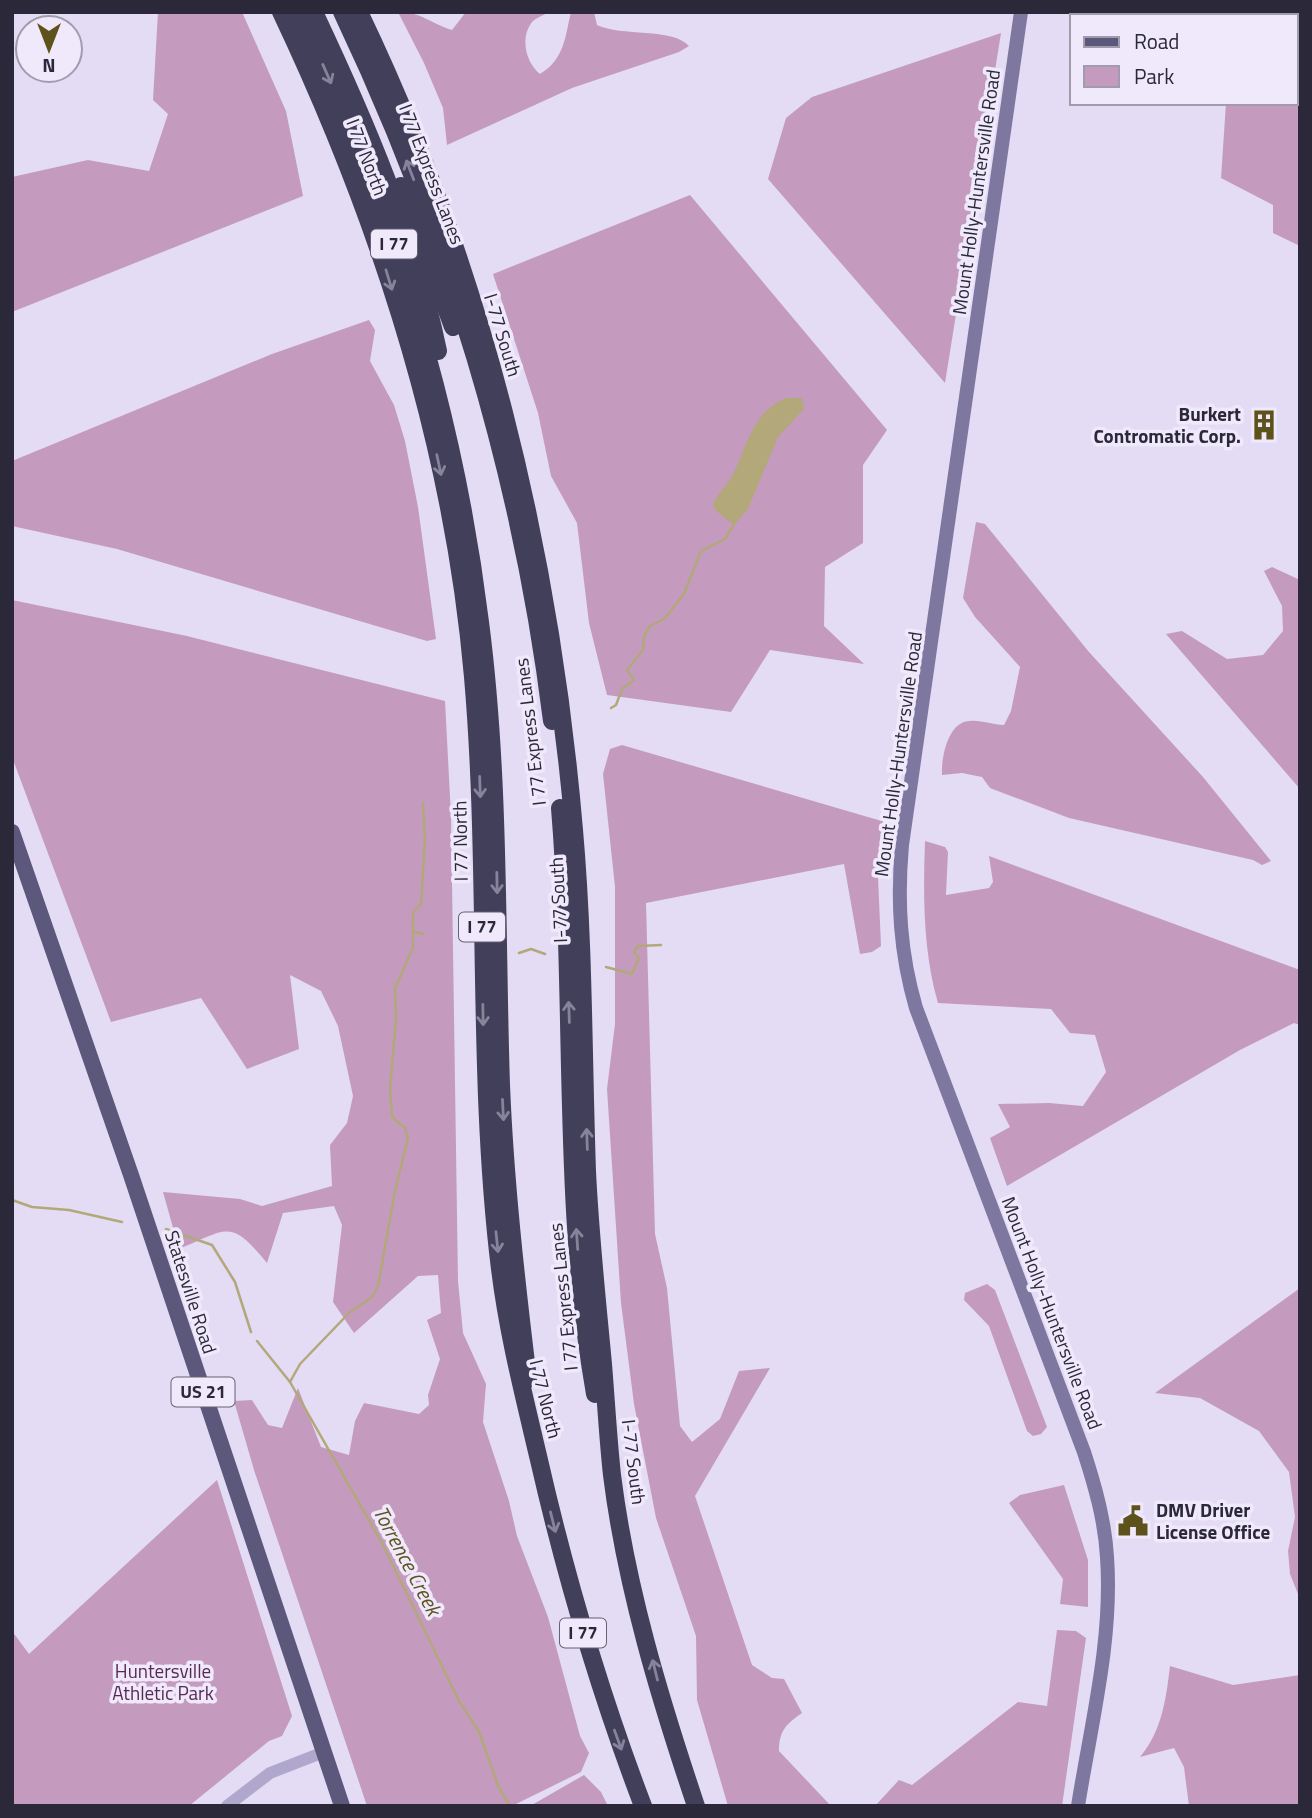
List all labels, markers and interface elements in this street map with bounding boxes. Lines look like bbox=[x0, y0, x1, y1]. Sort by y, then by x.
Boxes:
north arrow bbox=[14, 14, 84, 84]
legend bbox=[1070, 14, 1298, 105]
text: Road bbox=[1134, 25, 1179, 57]
text: N bbox=[42, 52, 56, 81]
text: Park bbox=[1134, 60, 1174, 92]
one-way arrow bbox=[321, 63, 334, 84]
street label: Mount Holly-Huntersville Road bbox=[944, 67, 1007, 316]
street label: I 77 Express Lanes bbox=[395, 101, 469, 247]
street label: I 77 North bbox=[339, 114, 395, 200]
one-way arrow bbox=[403, 160, 416, 181]
road number: I 77 bbox=[371, 230, 417, 258]
one-way arrow bbox=[384, 268, 396, 290]
street label: I-77 South bbox=[477, 290, 530, 380]
place label: Burkert Contromatic Corp. bbox=[1093, 399, 1241, 450]
building icon: Burkert Contromatic Corp. bbox=[1247, 408, 1281, 442]
one-way arrow bbox=[433, 453, 446, 476]
street label: Mount Holly-Huntersville Road bbox=[866, 629, 929, 878]
street label: I 77 Express Lanes bbox=[506, 656, 553, 808]
one-way arrow bbox=[473, 776, 486, 799]
street label: I 77 North bbox=[444, 800, 475, 882]
street label: I-77 South bbox=[541, 856, 574, 944]
one-way arrow bbox=[490, 871, 504, 894]
road number: I 77 bbox=[459, 912, 505, 942]
one-way arrow bbox=[562, 1000, 576, 1023]
one-way arrow bbox=[476, 1003, 490, 1026]
one-way arrow bbox=[496, 1098, 509, 1121]
one-way arrow bbox=[580, 1128, 593, 1151]
street label: Mount Holly-Huntersville Road bbox=[995, 1192, 1110, 1433]
street label: I 77 Express Lanes bbox=[540, 1222, 585, 1372]
street label: Statesville Road bbox=[158, 1226, 225, 1357]
one-way arrow bbox=[570, 1228, 583, 1251]
one-way arrow bbox=[490, 1230, 503, 1253]
street label: I 77 North bbox=[523, 1356, 570, 1441]
road number: US 21 bbox=[172, 1378, 234, 1406]
street label: I-77 South bbox=[615, 1418, 654, 1506]
place label: DMV Driver License Office bbox=[1156, 1495, 1271, 1546]
water label: Torrence Creek bbox=[366, 1500, 451, 1623]
public building icon: DMV Driver License Office bbox=[1116, 1504, 1150, 1538]
one-way arrow bbox=[547, 1510, 560, 1533]
road number: I 77 bbox=[560, 1618, 606, 1648]
park label: Huntersville Athletic Park bbox=[112, 1656, 214, 1707]
one-way arrow bbox=[648, 1659, 661, 1682]
one-way arrow bbox=[613, 1728, 625, 1750]

